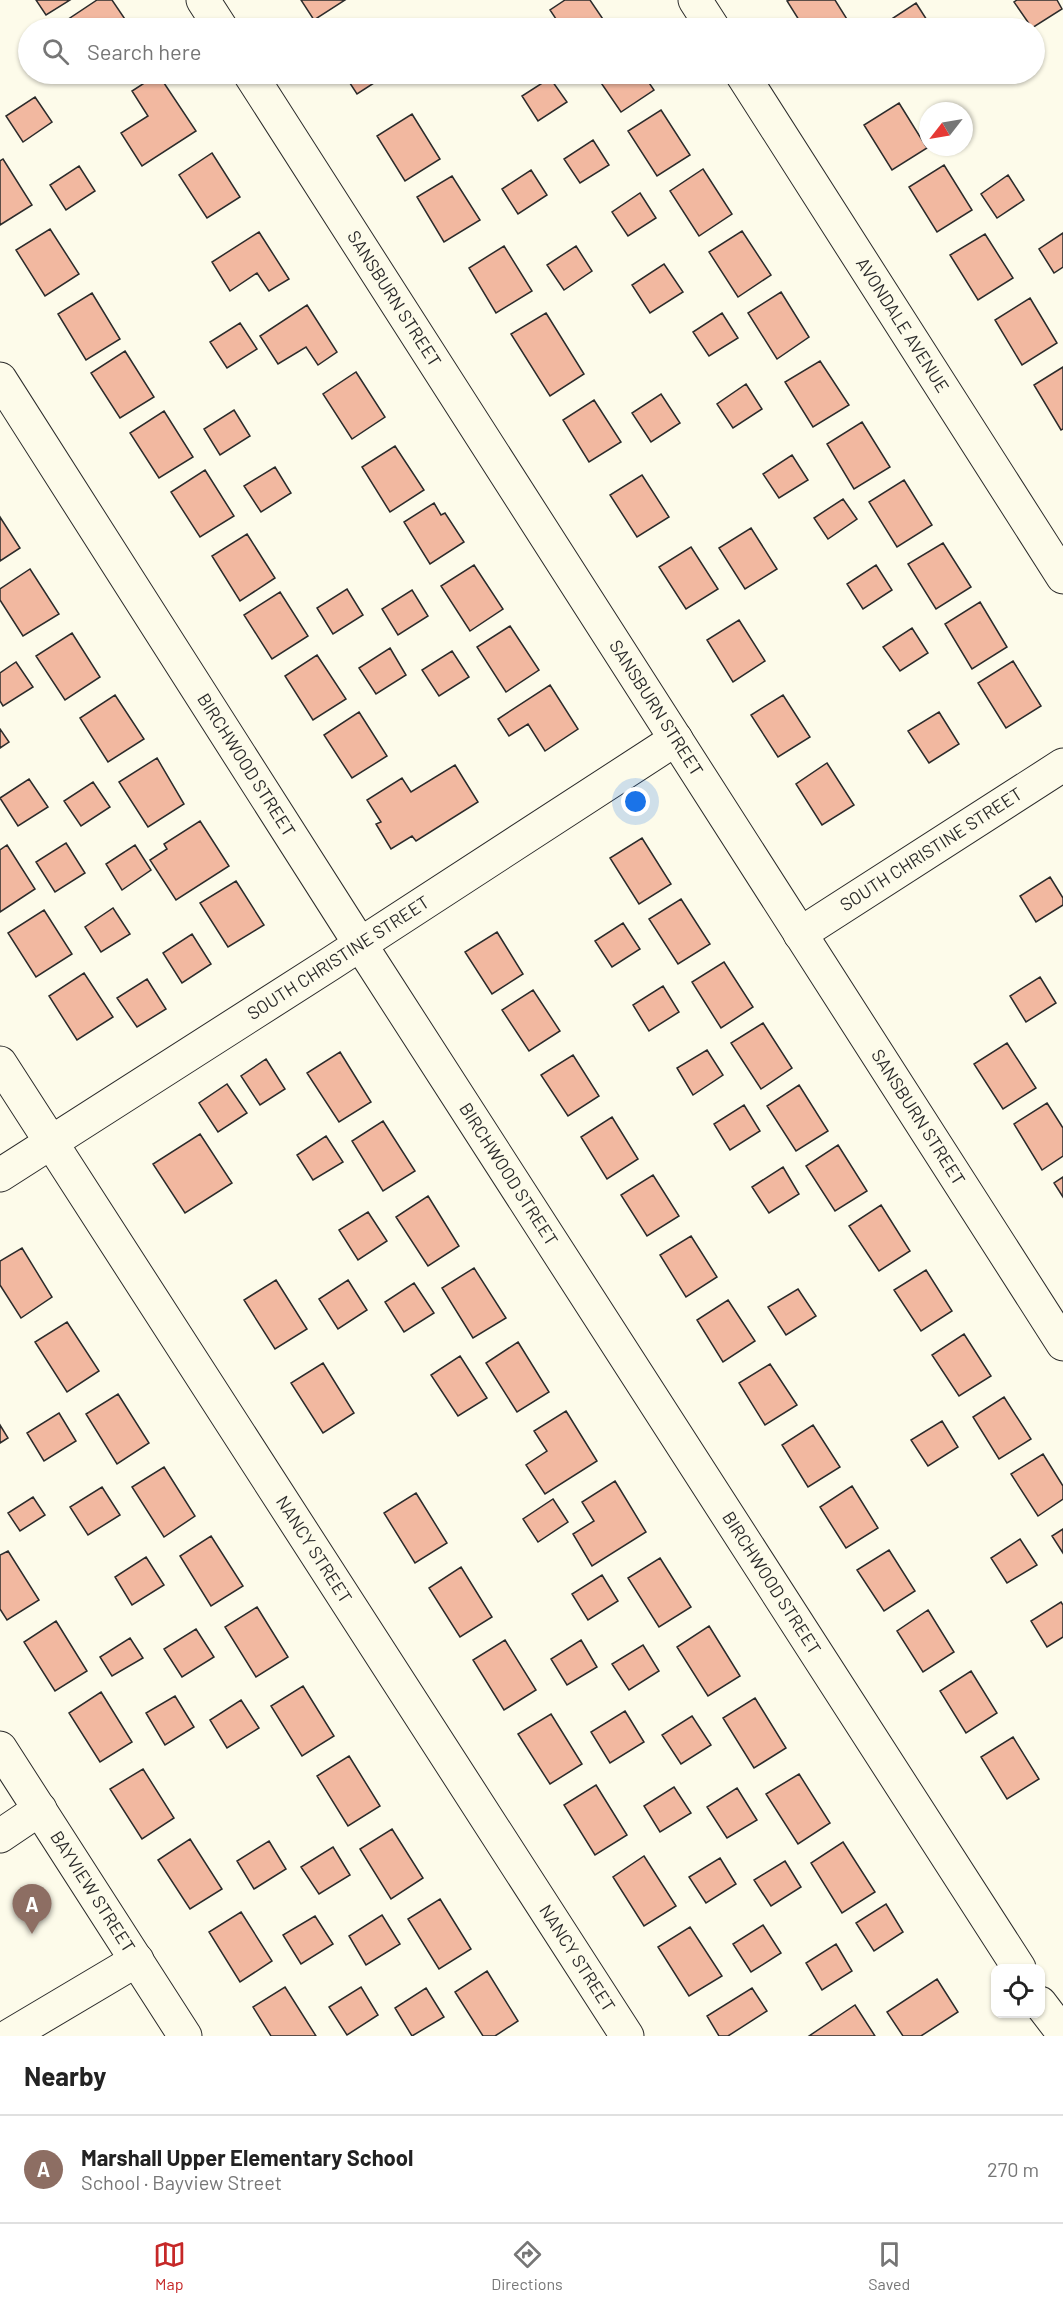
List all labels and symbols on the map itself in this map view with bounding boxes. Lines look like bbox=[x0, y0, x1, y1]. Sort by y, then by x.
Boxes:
north arrow bbox=[919, 102, 973, 156]
street label: SANSBURN STREET bbox=[343, 226, 446, 371]
street label: AVONDALE AVENUE bbox=[852, 253, 954, 396]
street label: SANSBURN STREET bbox=[605, 635, 709, 780]
street label: BIRCHWOOD STREET bbox=[193, 689, 301, 841]
street label: SOUTH CHRISTINE STREET bbox=[835, 782, 1026, 915]
your location bbox=[621, 787, 650, 816]
street label: SOUTH CHRISTINE STREET bbox=[243, 890, 433, 1024]
street label: SANSBURN STREET bbox=[867, 1045, 971, 1189]
street label: BIRCHWOOD STREET bbox=[455, 1098, 563, 1250]
street label: NANCY STREET bbox=[272, 1491, 357, 1607]
street label: BIRCHWOOD STREET bbox=[718, 1507, 826, 1658]
street label: BAYVIEW STREET bbox=[46, 1826, 140, 1956]
pin: A bbox=[12, 1884, 51, 1934]
street label: NANCY STREET bbox=[535, 1900, 620, 2015]

